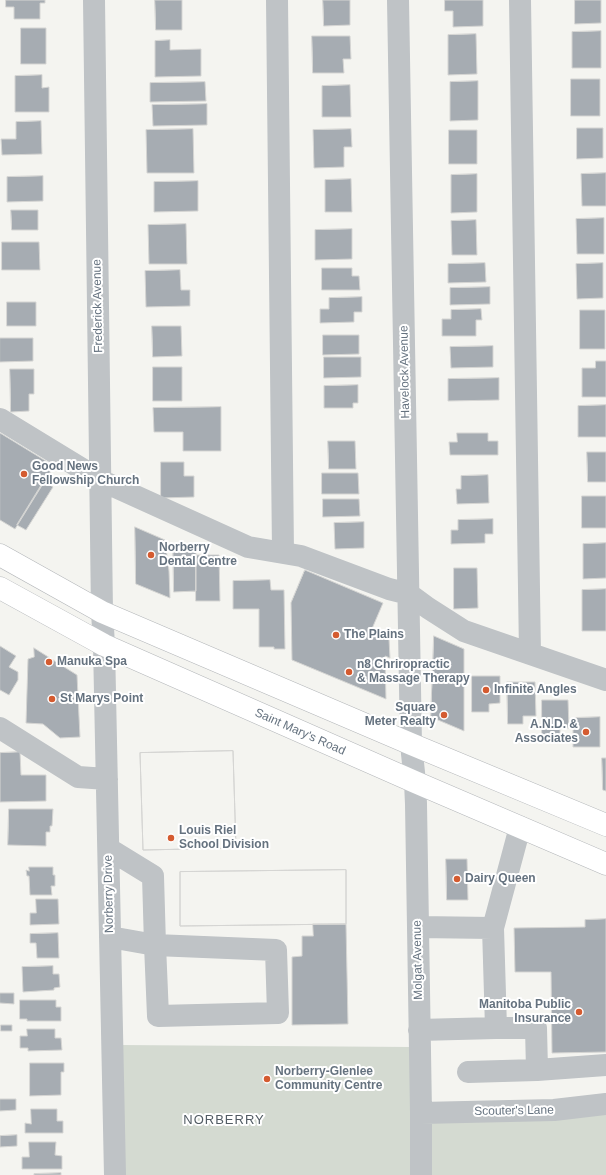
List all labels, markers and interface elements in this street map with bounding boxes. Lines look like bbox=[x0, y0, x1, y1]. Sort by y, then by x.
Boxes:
street label: Frederick Avenue bbox=[90, 259, 106, 353]
street label: Havelock Avenue bbox=[397, 325, 413, 419]
place label: Good News Fellowship Church bbox=[32, 460, 139, 488]
marker: Good News Fellowship Church bbox=[19, 469, 29, 479]
place label: Norberry Dental Centre bbox=[159, 541, 237, 569]
marker: Norberry Dental Centre bbox=[146, 550, 156, 560]
place label: The Plains bbox=[344, 628, 404, 642]
marker: The Plains bbox=[331, 630, 341, 640]
place label: Manuka Spa bbox=[57, 655, 127, 669]
marker: Manuka Spa bbox=[44, 657, 54, 667]
place label: n8 Chriropractic & Massage Therapy bbox=[357, 658, 470, 686]
marker: n8 Chriropractic & Massage Therapy bbox=[344, 667, 354, 677]
place label: Infinite Angles bbox=[494, 683, 577, 697]
marker: Infinite Angles bbox=[481, 685, 491, 695]
place label: St Marys Point bbox=[60, 692, 143, 706]
marker: St Marys Point bbox=[47, 694, 57, 704]
place label: Square Meter Realty bbox=[365, 701, 436, 729]
street label: Saint Mary's Road bbox=[252, 706, 348, 758]
marker: Square Meter Realty bbox=[439, 710, 449, 720]
place label: A.N.D. & Associates bbox=[515, 718, 578, 746]
marker: A.N.D. & Associates bbox=[581, 727, 591, 737]
place label: Louis Riel School Division bbox=[179, 824, 269, 852]
marker: Louis Riel School Division bbox=[166, 833, 176, 843]
street label: Norberry Drive bbox=[101, 855, 117, 933]
place label: Dairy Queen bbox=[465, 872, 536, 886]
marker: Dairy Queen bbox=[452, 874, 462, 884]
street label: Molgat Avenue bbox=[410, 920, 426, 1000]
place label: Manitoba Public Insurance bbox=[479, 998, 571, 1026]
marker: Manitoba Public Insurance bbox=[574, 1007, 584, 1017]
place label: Norberry-Glenlee Community Centre bbox=[275, 1065, 382, 1093]
marker: Norberry-Glenlee Community Centre bbox=[262, 1074, 272, 1084]
street label: Scouter's Lane bbox=[474, 1103, 554, 1119]
district label: NORBERRY bbox=[183, 1112, 265, 1128]

